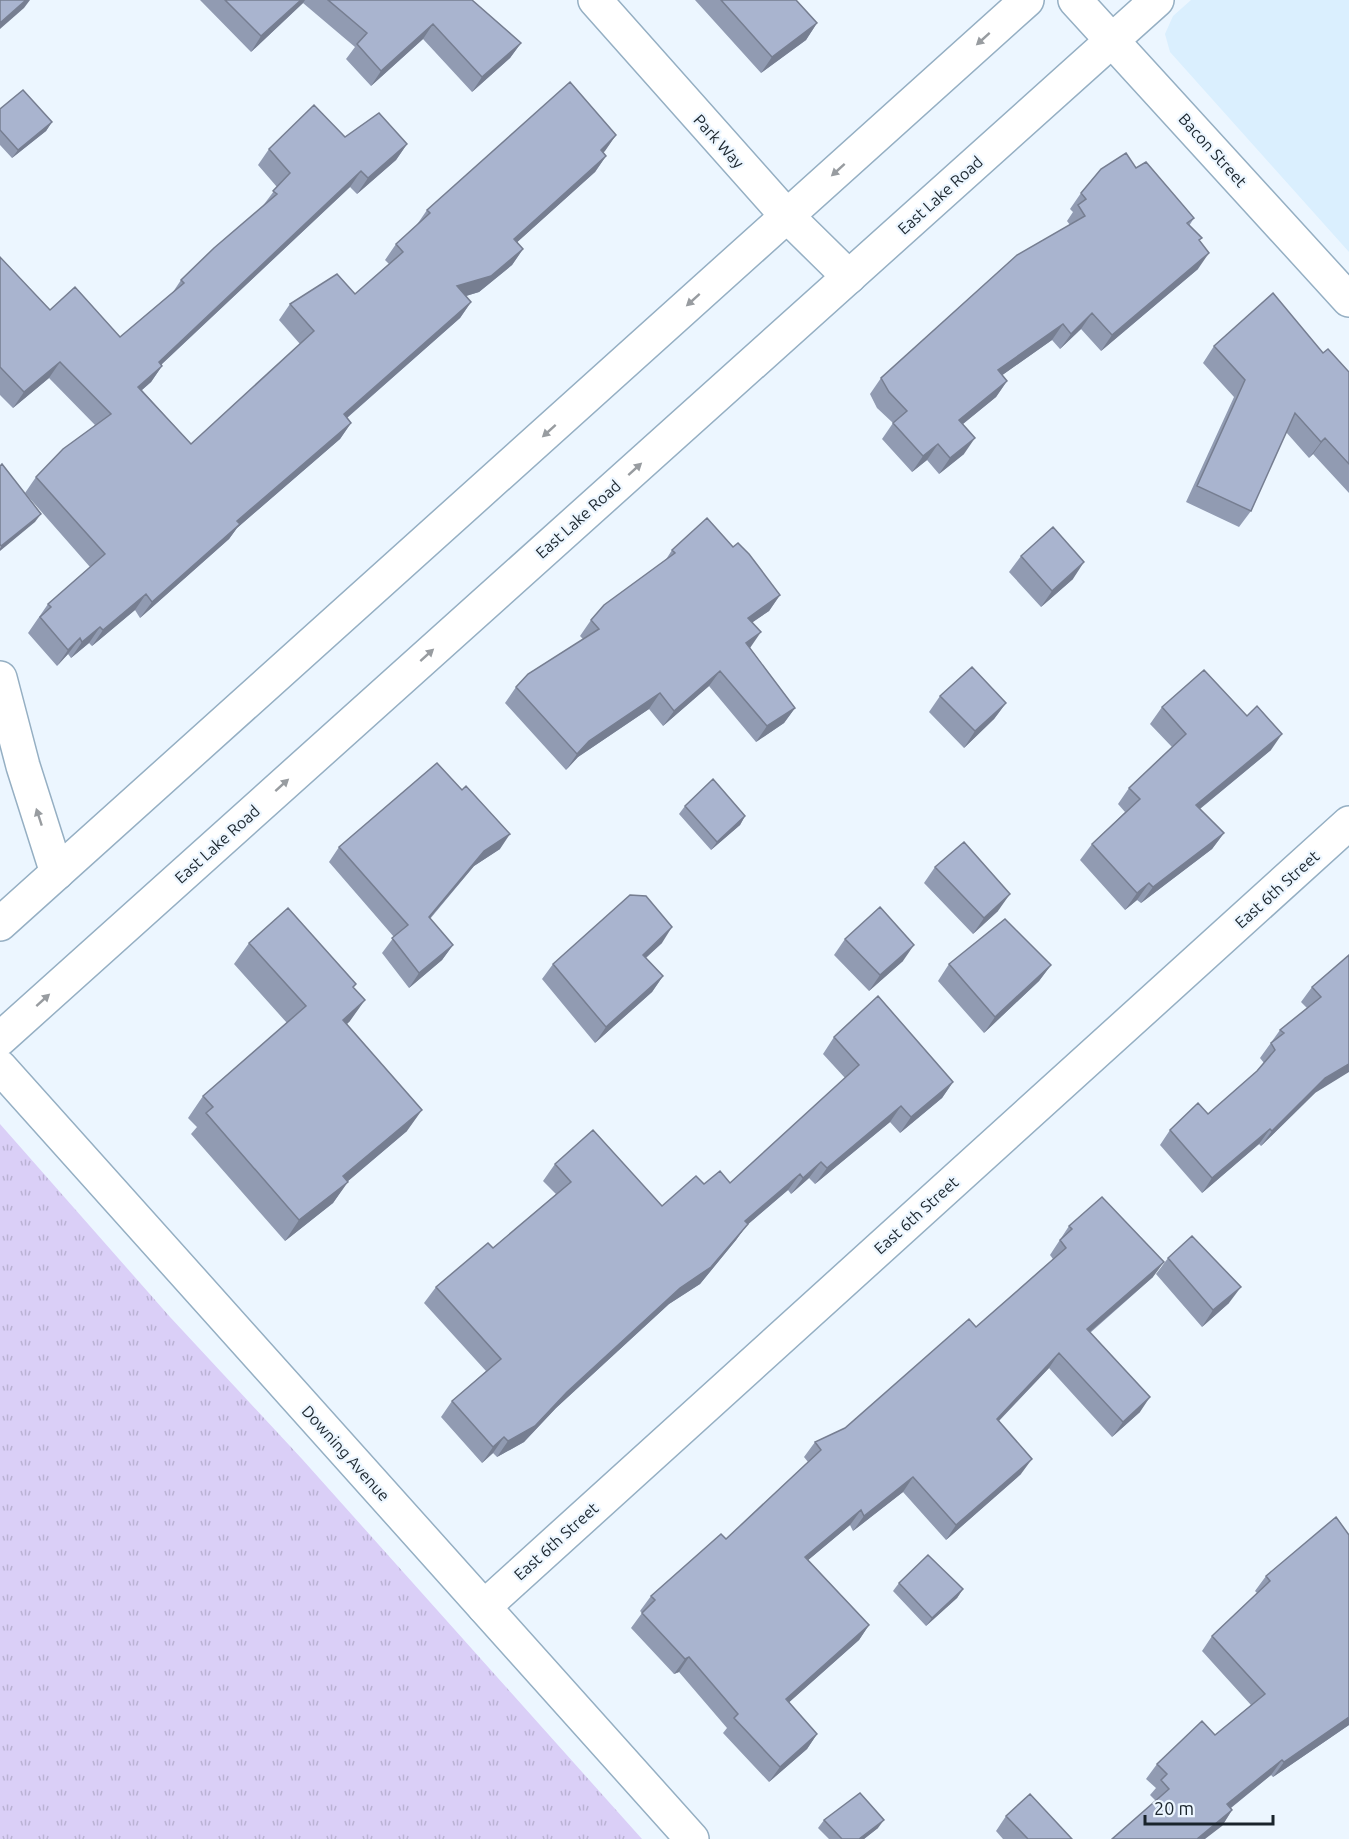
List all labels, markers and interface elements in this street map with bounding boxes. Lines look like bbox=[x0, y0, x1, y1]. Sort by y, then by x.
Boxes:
one-way arrow bbox=[976, 32, 991, 45]
street label: Bacon Street bbox=[1175, 110, 1251, 191]
street label: Park Way bbox=[690, 111, 748, 172]
street label: East Lake Road bbox=[894, 152, 986, 238]
one-way arrow bbox=[831, 163, 846, 176]
one-way arrow bbox=[686, 293, 701, 307]
one-way arrow bbox=[541, 424, 556, 438]
one-way arrow bbox=[627, 463, 642, 476]
street label: East Lake Road bbox=[532, 476, 624, 562]
one-way arrow bbox=[420, 648, 435, 662]
one-way arrow bbox=[274, 779, 289, 792]
street label: East Lake Road bbox=[171, 801, 263, 887]
one-way arrow bbox=[34, 808, 44, 826]
street label: East 6th Street bbox=[1231, 846, 1323, 931]
one-way arrow bbox=[36, 993, 51, 1007]
street label: East 6th Street bbox=[870, 1172, 962, 1257]
street label: Downing Avenue bbox=[298, 1402, 394, 1504]
street label: East 6th Street bbox=[510, 1498, 602, 1583]
scale bar bbox=[1145, 1788, 1272, 1826]
text: 20 m bbox=[1154, 1798, 1194, 1818]

